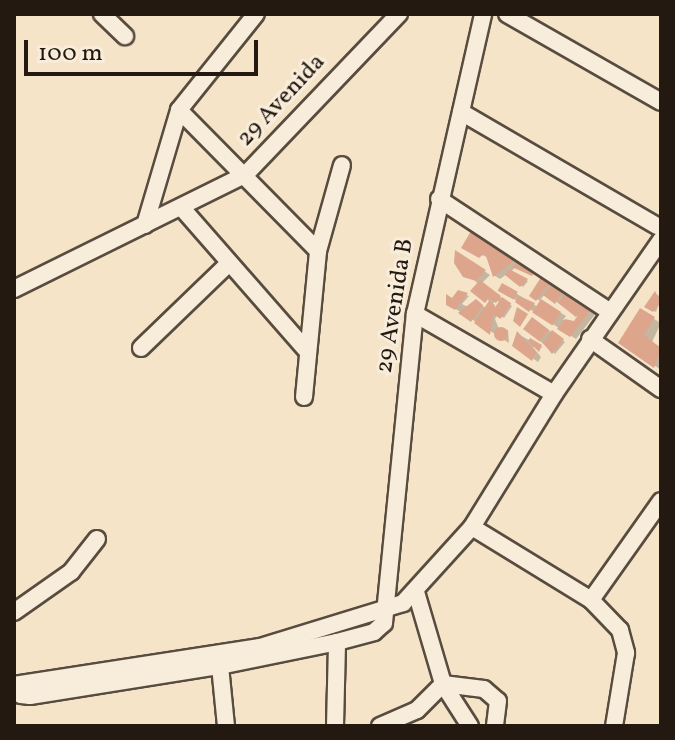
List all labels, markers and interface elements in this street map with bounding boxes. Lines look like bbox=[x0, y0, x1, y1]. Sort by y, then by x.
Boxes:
scale bar bbox=[28, 24, 262, 74]
text: 100 m bbox=[38, 37, 103, 71]
street label: 29 Avenida bbox=[232, 49, 332, 153]
street label: 29 Avenida B bbox=[371, 237, 421, 375]

